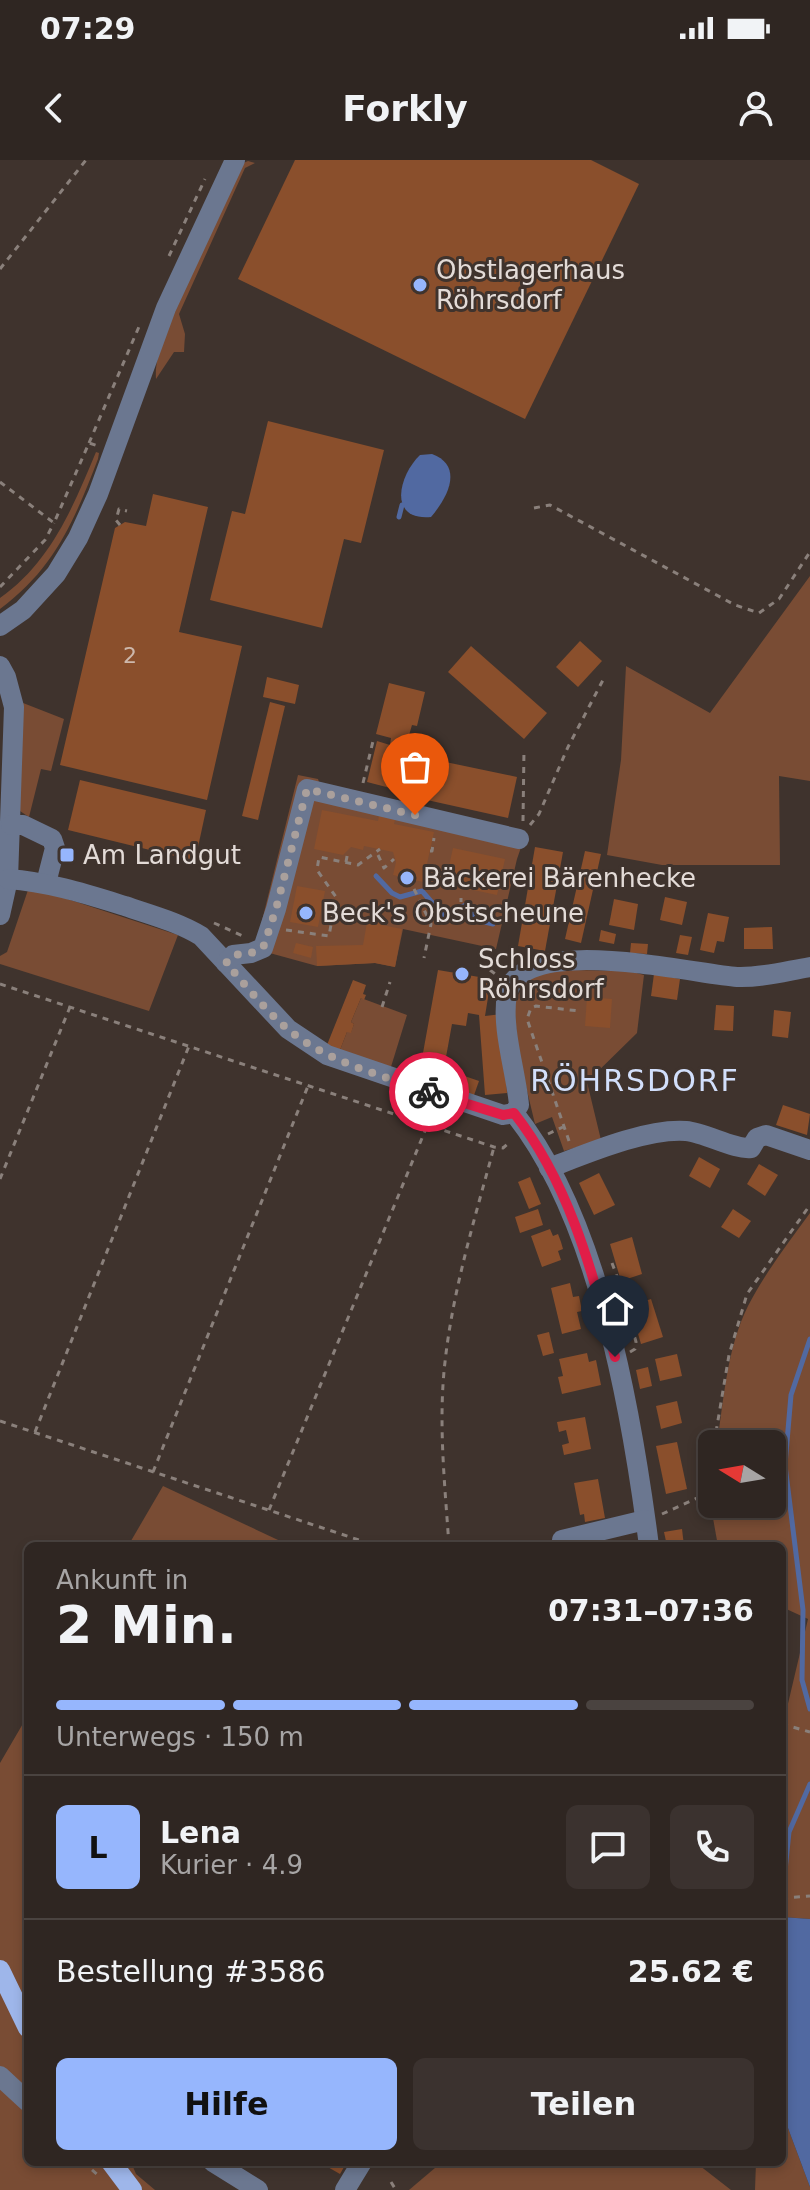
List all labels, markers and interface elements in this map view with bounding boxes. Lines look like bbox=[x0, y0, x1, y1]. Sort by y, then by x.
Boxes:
text: 07:29 bbox=[40, 11, 136, 46]
icon: back bbox=[32, 86, 76, 130]
icon: person bbox=[734, 86, 778, 130]
text: Forkly bbox=[342, 88, 468, 129]
place label: Obstlagerhaus Röhrsdorf bbox=[436, 255, 625, 315]
marker: Obstlagerhaus Röhrsdorf bbox=[411, 276, 429, 294]
house number: 2 bbox=[123, 643, 137, 668]
pin bbox=[381, 733, 449, 815]
icon: bag bbox=[393, 745, 437, 789]
place label: Am Landgut bbox=[83, 840, 241, 870]
marker: Am Landgut bbox=[58, 846, 76, 864]
place label: Bäckerei Bärenhecke bbox=[423, 863, 696, 893]
marker: Bäckerei Bärenhecke bbox=[398, 869, 416, 887]
place label: Beck's Obstscheune bbox=[322, 898, 584, 928]
marker: Beck's Obstscheune bbox=[297, 904, 315, 922]
place label: Schloss Röhrsdorf bbox=[478, 944, 605, 1004]
marker: Schloss Röhrsdorf bbox=[453, 965, 471, 983]
courier bbox=[389, 1052, 469, 1132]
district label: RÖHRSDORF bbox=[530, 1063, 740, 1098]
icon: bike bbox=[407, 1070, 451, 1114]
pin bbox=[581, 1275, 649, 1357]
icon: home bbox=[593, 1287, 637, 1331]
north arrow bbox=[698, 1430, 786, 1518]
map controls bbox=[698, 1430, 786, 1518]
text: Ankunft in bbox=[56, 1565, 188, 1595]
text: 07:31–07:36 bbox=[548, 1593, 754, 1628]
text: 2 Min. bbox=[56, 1595, 237, 1655]
text: Unterwegs · 150 m bbox=[56, 1722, 304, 1752]
button: chat bbox=[566, 1805, 650, 1889]
button: phone bbox=[670, 1805, 754, 1889]
text: Lena bbox=[160, 1815, 241, 1850]
text: L bbox=[88, 1830, 108, 1865]
text: Kurier · 4.9 bbox=[160, 1850, 303, 1880]
text: Bestellung #3586 bbox=[56, 1954, 326, 1989]
text: 25.62 € bbox=[628, 1954, 754, 1989]
button: Hilfe bbox=[56, 2058, 397, 2150]
button: Teilen bbox=[413, 2058, 754, 2150]

